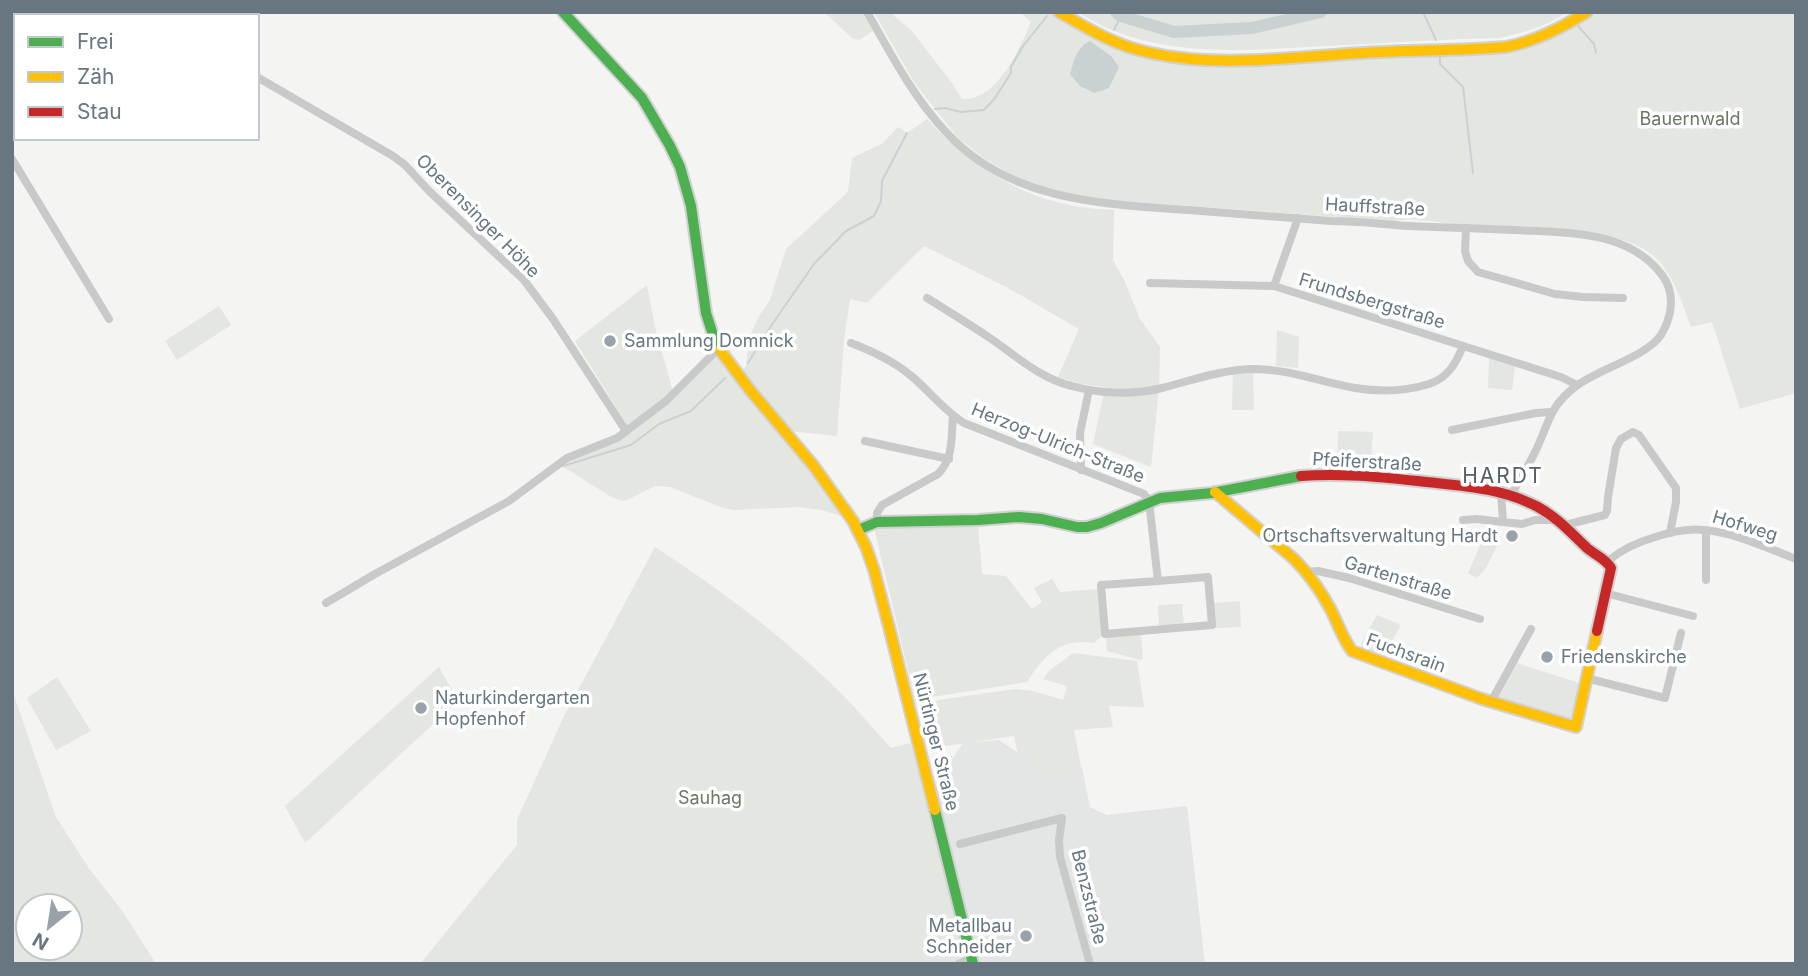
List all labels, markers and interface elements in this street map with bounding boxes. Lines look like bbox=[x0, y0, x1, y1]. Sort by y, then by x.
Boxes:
legend bbox=[14, 14, 259, 140]
text: Frei bbox=[77, 29, 114, 54]
text: Zäh bbox=[77, 64, 114, 89]
text: Stau bbox=[77, 99, 122, 124]
park label: Bauernwald bbox=[1640, 108, 1740, 129]
street label: Oberensinger Höhe bbox=[412, 150, 544, 282]
street label: Hauffstraße bbox=[1324, 193, 1426, 220]
street label: Frundsbergstraße bbox=[1297, 268, 1448, 333]
place label: Sammlung Domnick bbox=[624, 330, 794, 351]
marker: Sammlung Domnick bbox=[602, 333, 618, 349]
street label: Herzog-Ulrich-Straße bbox=[969, 398, 1148, 487]
street label: Pfeiferstraße bbox=[1312, 448, 1422, 475]
district label: HARDT bbox=[1462, 463, 1544, 488]
street label: Hofweg bbox=[1710, 506, 1780, 545]
place label: Ortschaftsverwaltung Hardt bbox=[1263, 525, 1498, 546]
marker: Ortschaftsverwaltung Hardt bbox=[1504, 528, 1520, 544]
street label: Gartenstraße bbox=[1342, 551, 1454, 604]
street label: Fuchsrain bbox=[1364, 628, 1449, 677]
place label: Friedenskirche bbox=[1561, 646, 1687, 667]
marker: Friedenskirche bbox=[1539, 649, 1555, 665]
street label: Nürtinger Straße bbox=[909, 671, 964, 813]
place label: Naturkindergarten Hopfenhof bbox=[435, 687, 590, 729]
marker: Naturkindergarten Hopfenhof bbox=[413, 700, 429, 716]
park label: Sauhag bbox=[678, 787, 742, 808]
street label: Benzstraße bbox=[1068, 847, 1111, 946]
north arrow bbox=[14, 892, 84, 962]
place label: Metallbau Schneider bbox=[926, 915, 1012, 957]
text: N bbox=[29, 928, 53, 955]
marker: Metallbau Schneider bbox=[1018, 928, 1034, 944]

